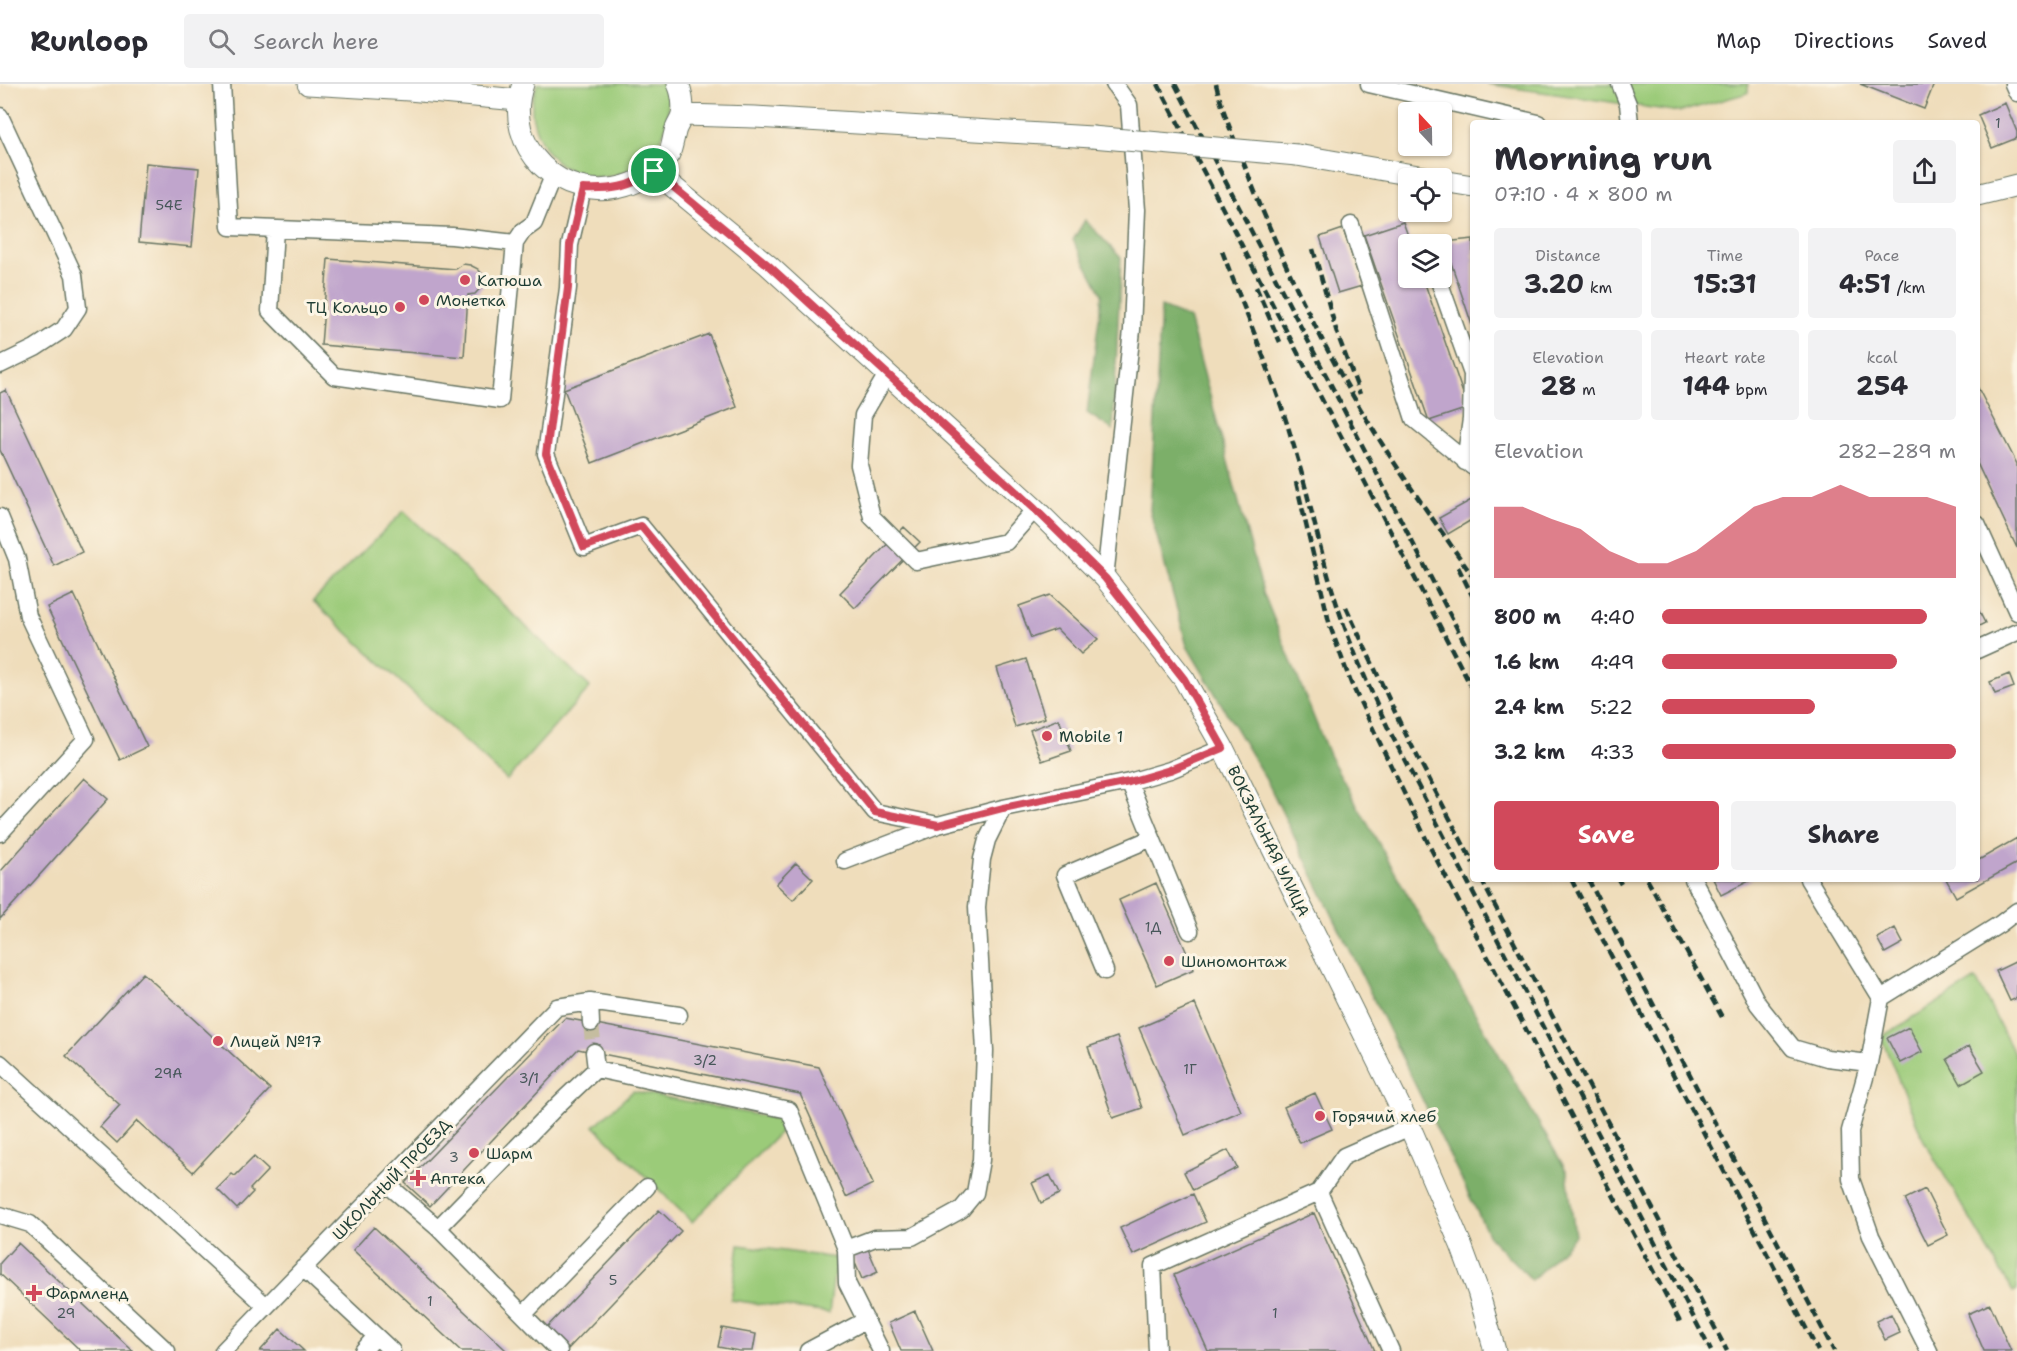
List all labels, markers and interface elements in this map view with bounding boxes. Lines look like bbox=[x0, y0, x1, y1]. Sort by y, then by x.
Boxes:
search box bbox=[184, 14, 604, 68]
text: Runloop bbox=[30, 22, 148, 60]
icon: search bbox=[205, 25, 238, 58]
text: Search here bbox=[253, 27, 379, 56]
text: Map bbox=[1716, 27, 1761, 55]
text: Directions bbox=[1794, 27, 1894, 55]
text: Saved bbox=[1927, 27, 1987, 55]
north arrow bbox=[1398, 102, 1452, 156]
map controls bbox=[1398, 102, 1452, 288]
house number: 1 bbox=[1995, 114, 2001, 132]
text: Morning run bbox=[1494, 136, 1712, 181]
button: share bbox=[1893, 140, 1956, 203]
pin bbox=[628, 145, 679, 196]
icon: arrive bbox=[637, 154, 670, 187]
button: locate bbox=[1398, 168, 1452, 222]
text: 07:10 · 4 × 800 m bbox=[1494, 181, 1673, 207]
house number: 54Е bbox=[156, 196, 183, 214]
button: layers bbox=[1398, 234, 1452, 288]
text: Distance bbox=[1535, 245, 1601, 266]
text: Time bbox=[1707, 245, 1743, 266]
text: Pace bbox=[1864, 245, 1900, 266]
text: 3.20 bbox=[1524, 266, 1584, 301]
text: 15:31 bbox=[1693, 266, 1757, 301]
text: 4:51 bbox=[1839, 266, 1891, 301]
place label: Катюша bbox=[477, 270, 542, 291]
marker: Катюша bbox=[458, 273, 472, 287]
text: km bbox=[1584, 277, 1612, 298]
text: /km bbox=[1891, 277, 1925, 298]
place label: Монетка bbox=[436, 290, 506, 311]
marker: Монетка bbox=[417, 293, 431, 307]
place label: ТЦ Кольцо bbox=[306, 297, 388, 318]
marker: ТЦ Кольцо bbox=[393, 300, 407, 314]
text: Elevation bbox=[1532, 347, 1604, 368]
text: Heart rate bbox=[1684, 347, 1766, 368]
text: kcal bbox=[1866, 347, 1898, 368]
text: 28 bbox=[1540, 368, 1576, 403]
text: 144 bbox=[1682, 368, 1730, 403]
text: 254 bbox=[1856, 368, 1908, 403]
text: m bbox=[1576, 379, 1596, 400]
text: bpm bbox=[1730, 379, 1768, 400]
text: Elevation bbox=[1494, 438, 1584, 464]
text: 282–289 m bbox=[1837, 438, 1956, 464]
text: 800 m bbox=[1494, 604, 1561, 630]
text: 4:40 bbox=[1590, 604, 1635, 630]
text: 1.6 km bbox=[1494, 649, 1560, 675]
text: 4:49 bbox=[1590, 649, 1635, 675]
text: 2.4 km bbox=[1494, 694, 1564, 720]
text: 5:22 bbox=[1590, 694, 1633, 720]
place label: Mobile 1 bbox=[1059, 726, 1123, 747]
marker: Mobile 1 bbox=[1040, 729, 1054, 743]
text: 3.2 km bbox=[1494, 739, 1565, 765]
text: 4:33 bbox=[1590, 739, 1634, 765]
street label: ВОКЗАЛЬНАЯ УЛИЦА bbox=[1223, 762, 1314, 920]
button: Save bbox=[1494, 801, 1719, 870]
button: Share bbox=[1731, 801, 1956, 870]
house number: 1Д bbox=[1145, 918, 1162, 936]
place label: Шиномонтаж bbox=[1181, 951, 1287, 972]
marker: Шиномонтаж bbox=[1162, 954, 1176, 968]
place label: Лицей №17 bbox=[230, 1031, 322, 1052]
marker: Лицей №17 bbox=[211, 1034, 225, 1048]
house number: 3/2 bbox=[693, 1051, 717, 1069]
house number: 1Г bbox=[1183, 1060, 1197, 1078]
house number: 29А bbox=[153, 1064, 183, 1082]
house number: 3/1 bbox=[519, 1069, 539, 1087]
place label: Горячий хлеб bbox=[1332, 1106, 1437, 1127]
marker: Горячий хлеб bbox=[1313, 1109, 1327, 1123]
street label: ШКОЛЬНЫЙ ПРОЕЗД bbox=[328, 1114, 455, 1245]
place label: Шарм bbox=[486, 1143, 533, 1164]
marker: Шарм bbox=[467, 1146, 481, 1160]
house number: 3 bbox=[449, 1148, 459, 1166]
place label: Аптека bbox=[430, 1168, 485, 1189]
marker: Аптека bbox=[411, 1171, 425, 1185]
house number: 5 bbox=[609, 1271, 617, 1289]
place label: Фармленд bbox=[46, 1283, 129, 1304]
marker: Фармленд bbox=[27, 1286, 41, 1300]
house number: 1 bbox=[427, 1292, 433, 1310]
house number: 29 bbox=[57, 1304, 75, 1322]
house number: 1 bbox=[1272, 1304, 1278, 1322]

